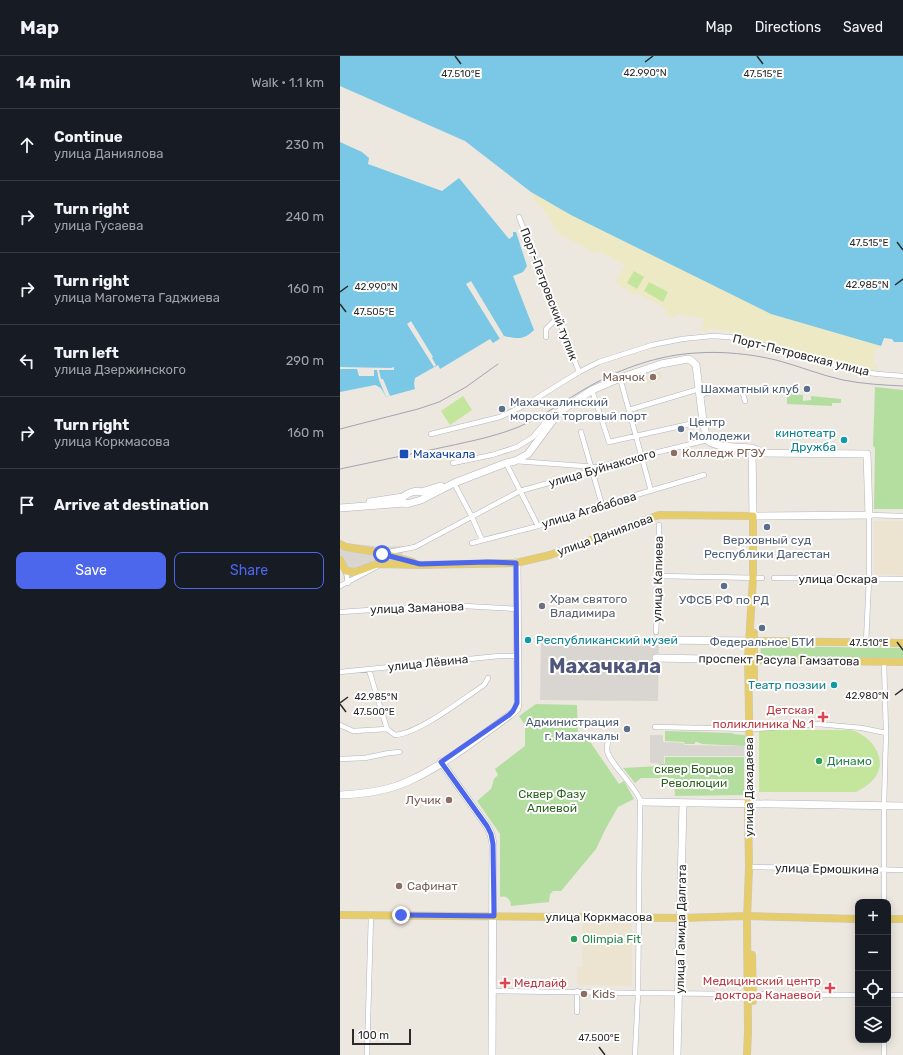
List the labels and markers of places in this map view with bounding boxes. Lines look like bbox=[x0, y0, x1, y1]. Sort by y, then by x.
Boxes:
place label: Маячок bbox=[602, 370, 646, 384]
marker: Маячок bbox=[648, 372, 658, 382]
place label: Шахматный клуб bbox=[700, 382, 799, 396]
marker: Шахматный клуб bbox=[802, 384, 812, 394]
place label: Махачкалинский морской торговый порт bbox=[510, 395, 647, 423]
marker: Махачкалинский морской торговый порт bbox=[497, 404, 507, 414]
place label: Центр Молодежи bbox=[689, 415, 750, 443]
marker: Центр Молодежи bbox=[676, 424, 686, 434]
place label: кинотеатр Дружба bbox=[775, 426, 836, 454]
marker: кинотеатр Дружба bbox=[839, 435, 849, 445]
place label: Колледж РГЭУ bbox=[682, 446, 766, 460]
place label: Махачкала bbox=[413, 447, 476, 461]
marker: Махачкала bbox=[398, 448, 410, 460]
marker: Колледж РГЭУ bbox=[669, 448, 679, 458]
marker: Верховный суд Республики Дагестан bbox=[762, 522, 772, 532]
place label: Верховный суд Республики Дагестан bbox=[704, 533, 830, 561]
marker: УФСБ РФ по РД bbox=[719, 581, 729, 591]
place label: Храм святого Владимира bbox=[550, 592, 627, 620]
place label: УФСБ РФ по РД bbox=[679, 593, 769, 607]
marker: Храм святого Владимира bbox=[537, 601, 547, 611]
marker: Федеральное БТИ bbox=[757, 623, 767, 633]
place label: Республиканский музей bbox=[536, 633, 678, 647]
marker: Республиканский музей bbox=[523, 635, 533, 645]
place label: Федеральное БТИ bbox=[709, 635, 815, 649]
place label: Театр поэзии bbox=[748, 678, 826, 692]
marker: Театр поэзии bbox=[829, 680, 839, 690]
place label: Детская поликлиника № 1 bbox=[713, 703, 814, 731]
marker: Детская поликлиника № 1 bbox=[817, 711, 829, 723]
place label: Администрация г. Махачкалы bbox=[526, 715, 619, 743]
marker: Администрация г. Махачкалы bbox=[622, 724, 632, 734]
place label: Динамо bbox=[827, 754, 872, 768]
marker: Динамо bbox=[814, 756, 824, 766]
place label: Лучик bbox=[406, 793, 442, 807]
marker: Лучик bbox=[444, 795, 454, 805]
place label: Сафинат bbox=[407, 879, 458, 893]
marker: Сафинат bbox=[394, 881, 404, 891]
place label: Olimpia Fit bbox=[582, 932, 641, 946]
marker: Olimpia Fit bbox=[569, 934, 579, 944]
place label: Медицинский центр доктора Канаевой bbox=[703, 974, 821, 1002]
place label: Медлайф bbox=[514, 976, 567, 990]
marker: Медлайф bbox=[499, 977, 511, 989]
marker: Медицинский центр доктора Канаевой bbox=[824, 982, 836, 994]
place label: Kids bbox=[592, 987, 615, 1001]
marker: Kids bbox=[579, 989, 589, 999]

